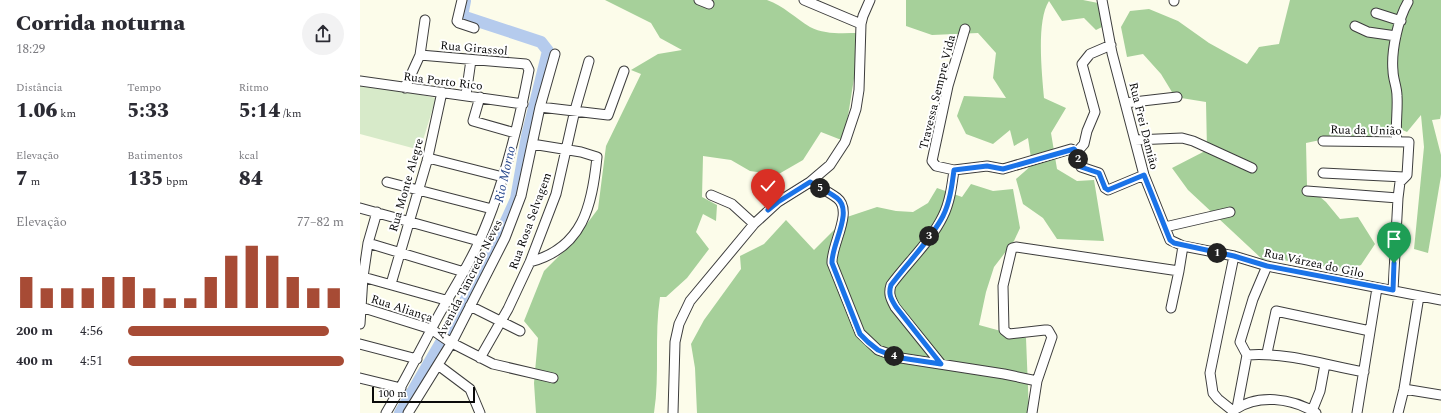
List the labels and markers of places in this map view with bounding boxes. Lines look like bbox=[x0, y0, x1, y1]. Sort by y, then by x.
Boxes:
pin: 2 bbox=[1068, 149, 1088, 169]
pin bbox=[751, 169, 785, 210]
pin: 5 bbox=[810, 178, 830, 198]
pin bbox=[1377, 222, 1411, 263]
pin: 3 bbox=[919, 226, 939, 246]
pin: 1 bbox=[1207, 243, 1227, 263]
pin: 4 bbox=[884, 346, 904, 366]

